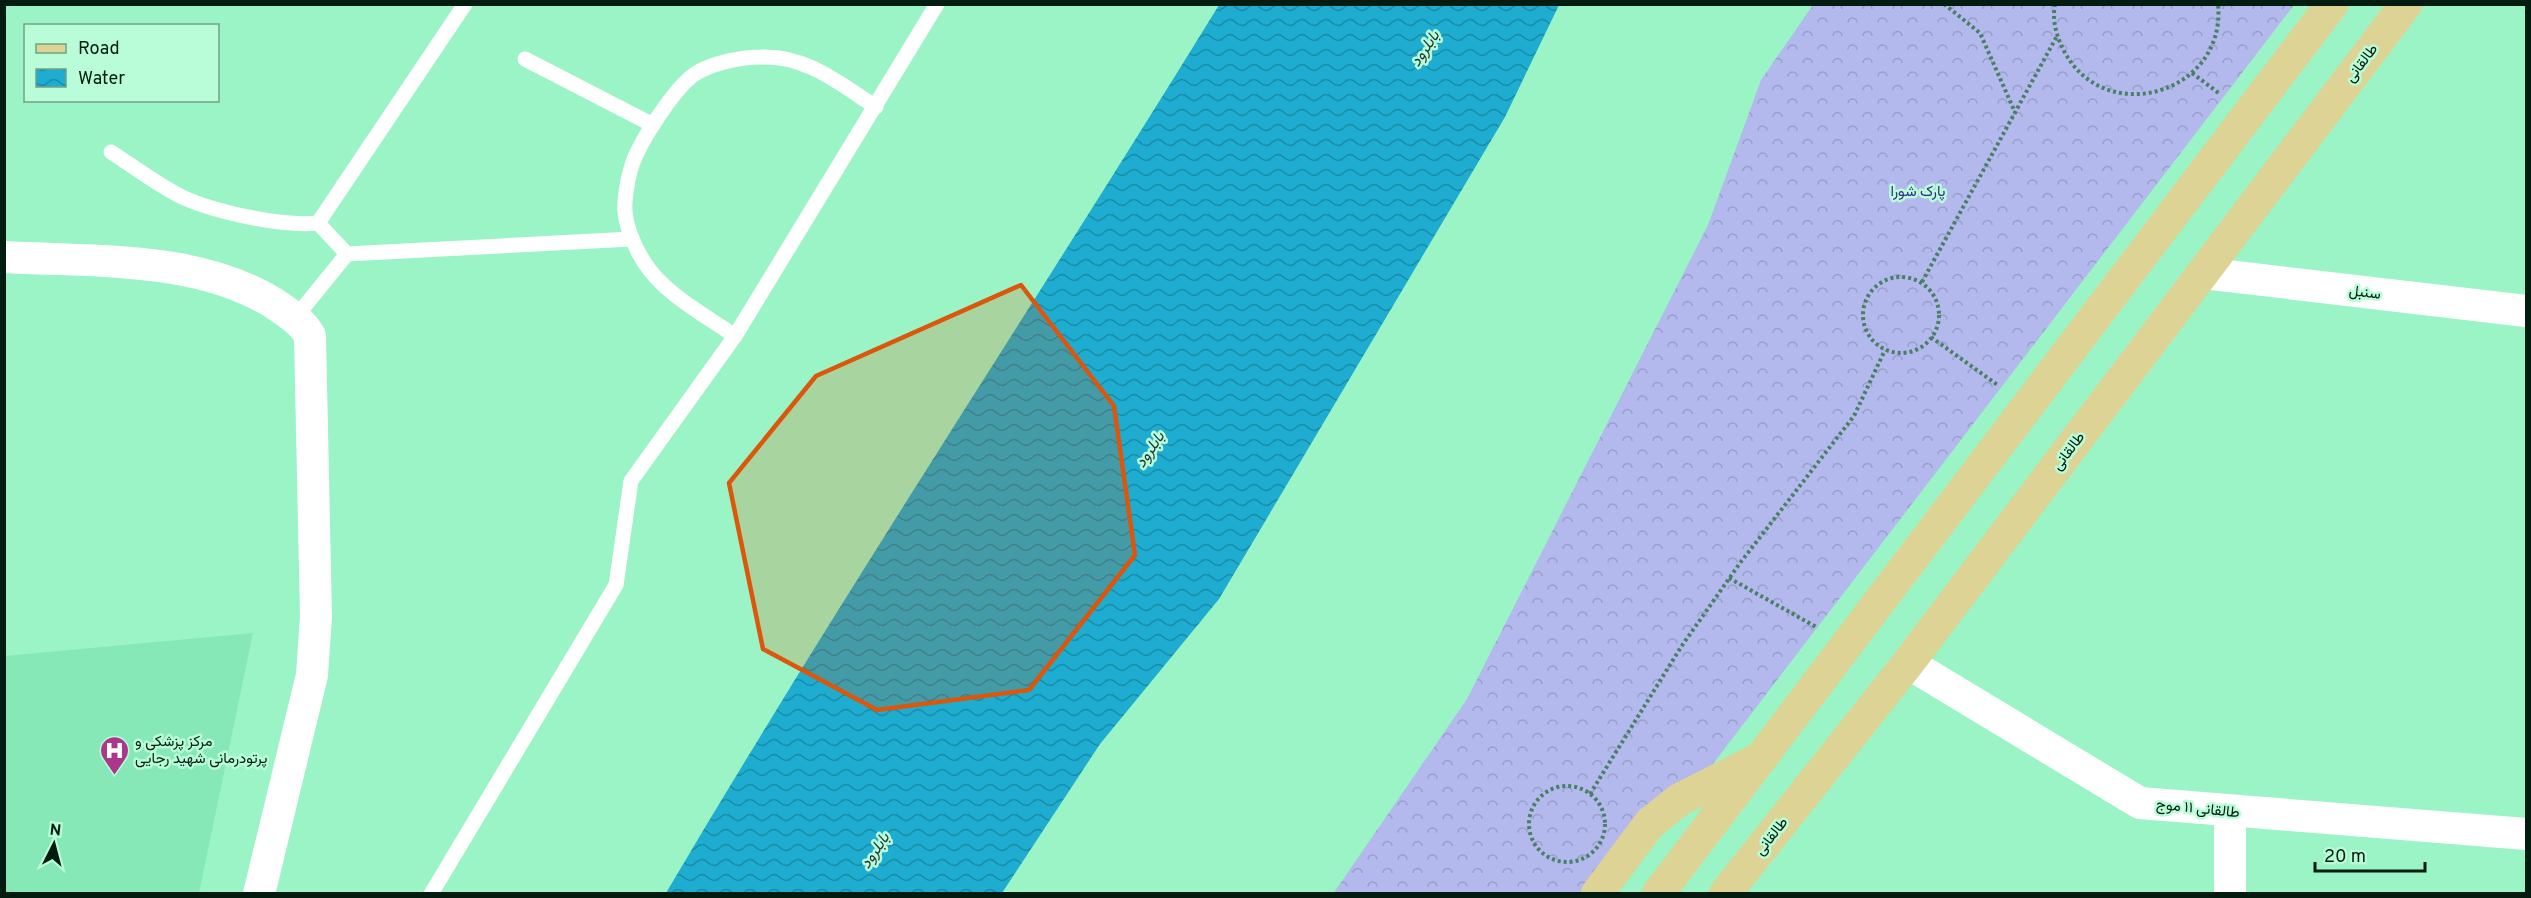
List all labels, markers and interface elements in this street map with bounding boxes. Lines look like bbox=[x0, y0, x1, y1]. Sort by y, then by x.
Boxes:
legend bbox=[24, 24, 219, 102]
water label: بابلرود bbox=[1406, 26, 1446, 71]
text: Road bbox=[78, 38, 120, 61]
street label: طالقانی bbox=[2342, 41, 2383, 87]
text: Water bbox=[78, 68, 125, 91]
park label: پارک شورا bbox=[1890, 183, 1946, 202]
street label: سنبل bbox=[2348, 282, 2382, 305]
water label: بابلرود bbox=[1131, 427, 1171, 472]
street label: طالقانی bbox=[2049, 429, 2090, 475]
place label: مرکز پزشکی و پرتودرمانی شهید رجایی bbox=[135, 733, 267, 769]
hospital icon: مرکز پزشکی و پرتودرمانی شهید رجایی bbox=[98, 734, 130, 776]
street label: طالقانی ۱۱ موج bbox=[2155, 796, 2241, 823]
north arrow bbox=[24, 814, 84, 874]
street label: طالقانی bbox=[1751, 814, 1793, 860]
text: N bbox=[49, 821, 62, 842]
water label: بابلرود bbox=[856, 828, 896, 873]
scale bar bbox=[2315, 835, 2424, 873]
text: 20 m bbox=[2324, 846, 2366, 869]

